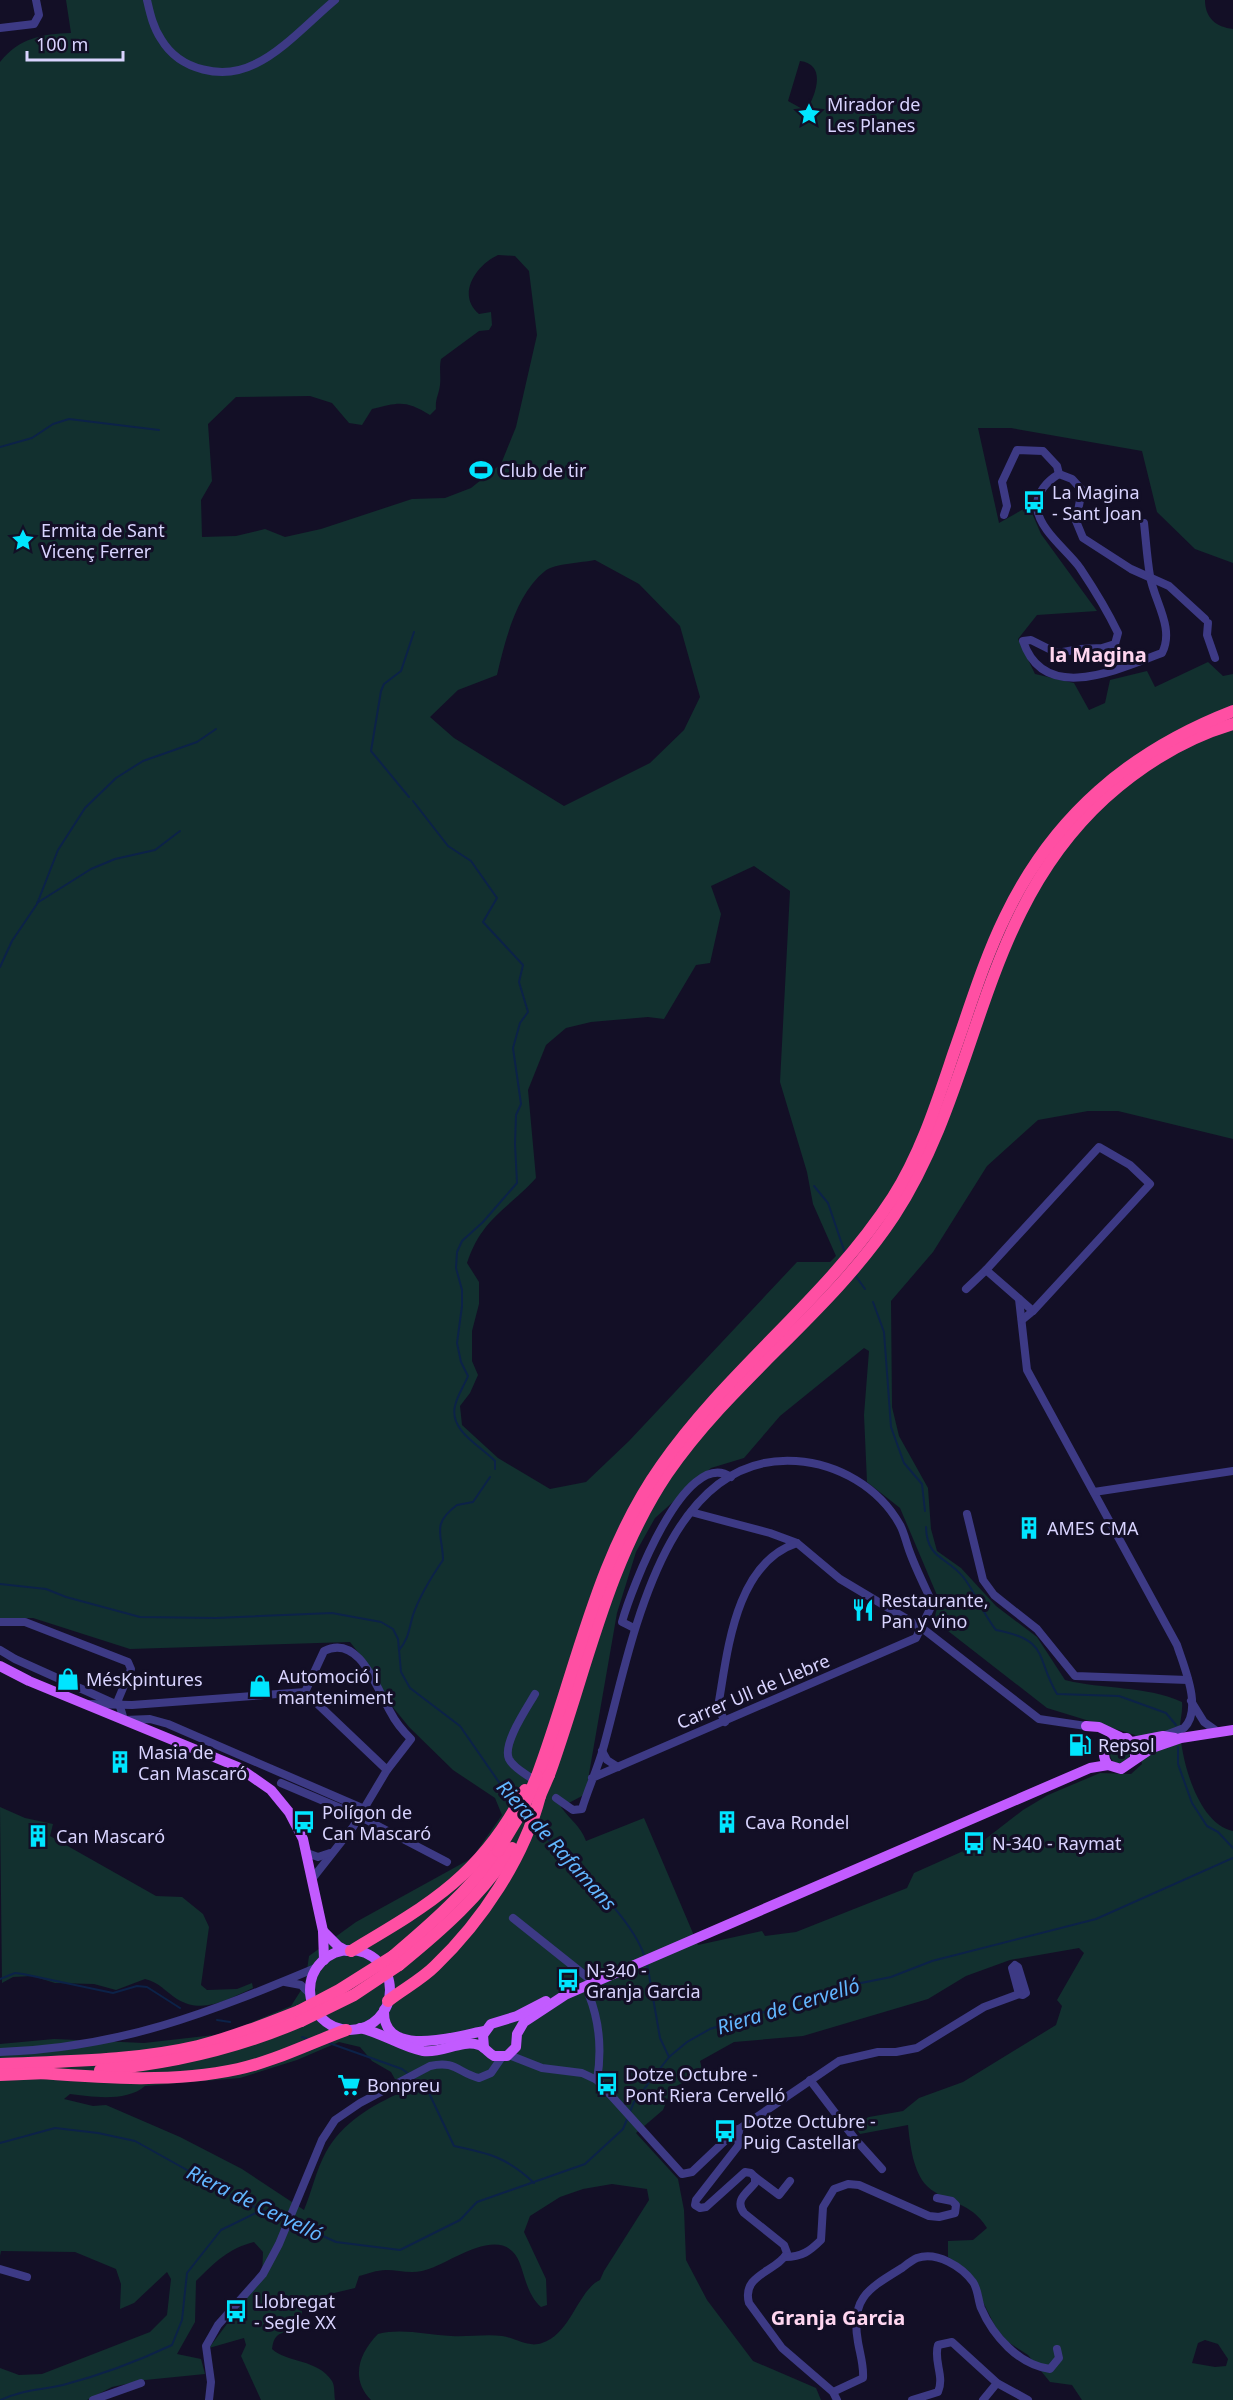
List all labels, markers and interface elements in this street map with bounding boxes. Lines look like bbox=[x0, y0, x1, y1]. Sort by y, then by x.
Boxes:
scale bar bbox=[27, 24, 123, 62]
text: 100 m bbox=[36, 32, 88, 56]
place label: Mirador de Les Planes bbox=[827, 92, 920, 137]
place icon: Mirador de Les Planes bbox=[796, 101, 822, 127]
sports icon: Club de tir bbox=[468, 457, 494, 483]
place label: Club de tir bbox=[499, 458, 587, 482]
place label: La Magina - Sant Joan bbox=[1052, 480, 1142, 525]
bus stop icon: La Magina - Sant Joan bbox=[1021, 489, 1047, 515]
place label: Ermita de Sant Vicenç Ferrer bbox=[41, 518, 165, 563]
place icon: Ermita de Sant Vicenç Ferrer bbox=[10, 527, 36, 553]
district label: la Magina bbox=[1049, 641, 1147, 668]
building icon: AMES CMA bbox=[1016, 1515, 1042, 1541]
place label: AMES CMA bbox=[1047, 1516, 1139, 1540]
place label: Restaurante, Pan y vino bbox=[881, 1588, 988, 1633]
restaurant icon: Restaurante, Pan y vino bbox=[850, 1597, 876, 1623]
street label: Carrer Ull de Llebre bbox=[673, 1648, 833, 1734]
place label: Automoció i manteniment bbox=[278, 1664, 394, 1709]
shop icon: MésKpintures bbox=[55, 1666, 81, 1692]
place label: MésKpintures bbox=[86, 1667, 203, 1691]
shop icon: Automoció i manteniment bbox=[247, 1673, 273, 1699]
fuel station icon: Repsol bbox=[1067, 1732, 1093, 1758]
place label: Repsol bbox=[1098, 1733, 1155, 1757]
place label: Masia de Can Mascaró bbox=[138, 1740, 247, 1785]
building icon: Masia de Can Mascaró bbox=[107, 1749, 133, 1775]
water label: Riera de Rafamans bbox=[491, 1774, 623, 1916]
place label: Polígon de Can Mascaró bbox=[322, 1800, 431, 1845]
bus stop icon: Polígon de Can Mascaró bbox=[291, 1809, 317, 1835]
building icon: Cava Rondel bbox=[714, 1809, 740, 1835]
place label: Cava Rondel bbox=[745, 1810, 849, 1834]
building icon: Can Mascaró bbox=[25, 1823, 51, 1849]
place label: Can Mascaró bbox=[56, 1824, 165, 1848]
bus stop icon: N-340 - Raymat bbox=[961, 1830, 987, 1856]
place label: N-340 - Raymat bbox=[992, 1831, 1122, 1855]
place label: N-340 - Granja Garcia bbox=[586, 1958, 700, 2003]
bus stop icon: N-340 - Granja Garcia bbox=[555, 1967, 581, 1993]
water label: Riera de Cervelló bbox=[713, 1971, 863, 2041]
place label: Dotze Octubre - Pont Riera Cervelló bbox=[625, 2062, 785, 2107]
bus stop icon: Dotze Octubre - Pont Riera Cervelló bbox=[594, 2071, 620, 2097]
supermarket icon: Bonpreu bbox=[336, 2072, 362, 2098]
place label: Bonpreu bbox=[367, 2073, 440, 2097]
place label: Dotze Octubre - Puig Castellar bbox=[743, 2109, 876, 2154]
bus stop icon: Dotze Octubre - Puig Castellar bbox=[712, 2118, 738, 2144]
water label: Riera de Cervelló bbox=[183, 2158, 327, 2248]
place label: Llobregat - Segle XX bbox=[254, 2289, 337, 2334]
bus stop icon: Llobregat - Segle XX bbox=[223, 2298, 249, 2324]
district label: Granja Garcia bbox=[771, 2304, 905, 2331]

